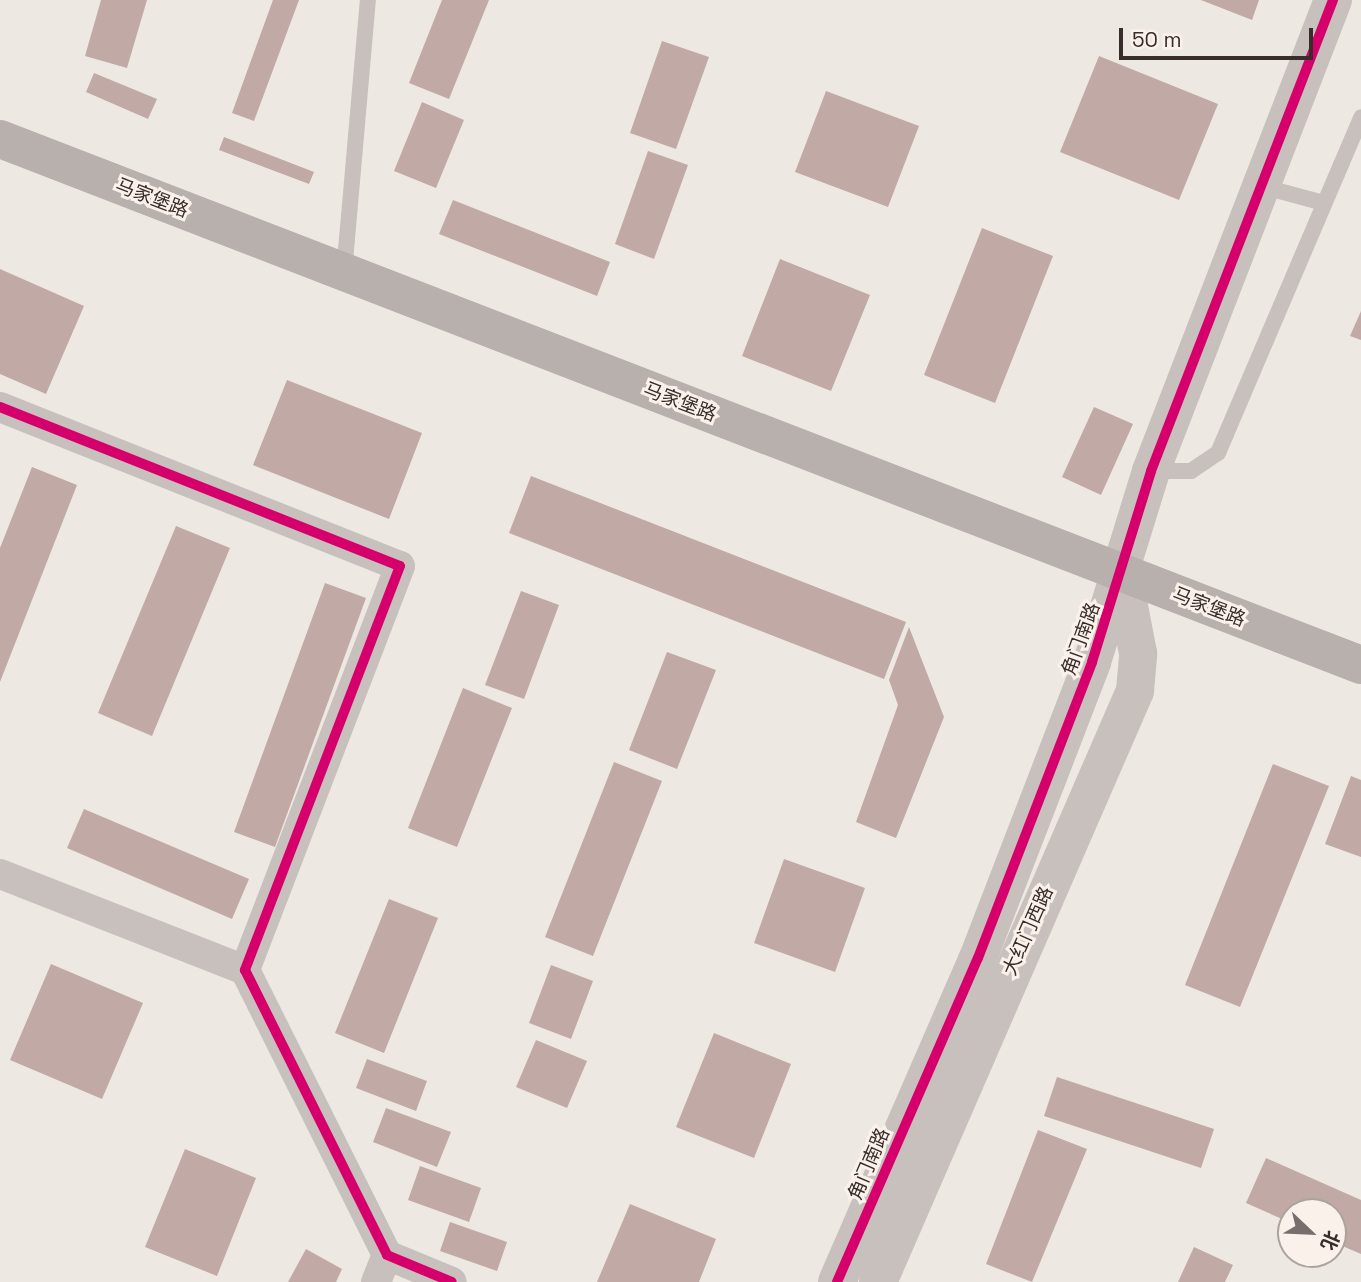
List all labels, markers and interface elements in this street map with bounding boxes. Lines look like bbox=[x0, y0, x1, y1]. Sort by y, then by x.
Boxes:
scale bar bbox=[1123, 14, 1317, 58]
text: 50 m bbox=[1132, 26, 1182, 53]
street label: 马家堡路 bbox=[112, 174, 192, 222]
street label: 马家堡路 bbox=[640, 378, 720, 426]
street label: 马家堡路 bbox=[1169, 583, 1249, 631]
street label: 角门南路 bbox=[1057, 599, 1105, 679]
street label: 大红门西路 bbox=[998, 883, 1058, 979]
street label: 角门南路 bbox=[844, 1125, 894, 1203]
north arrow bbox=[1277, 1198, 1347, 1268]
text: 北 bbox=[1315, 1227, 1345, 1254]

